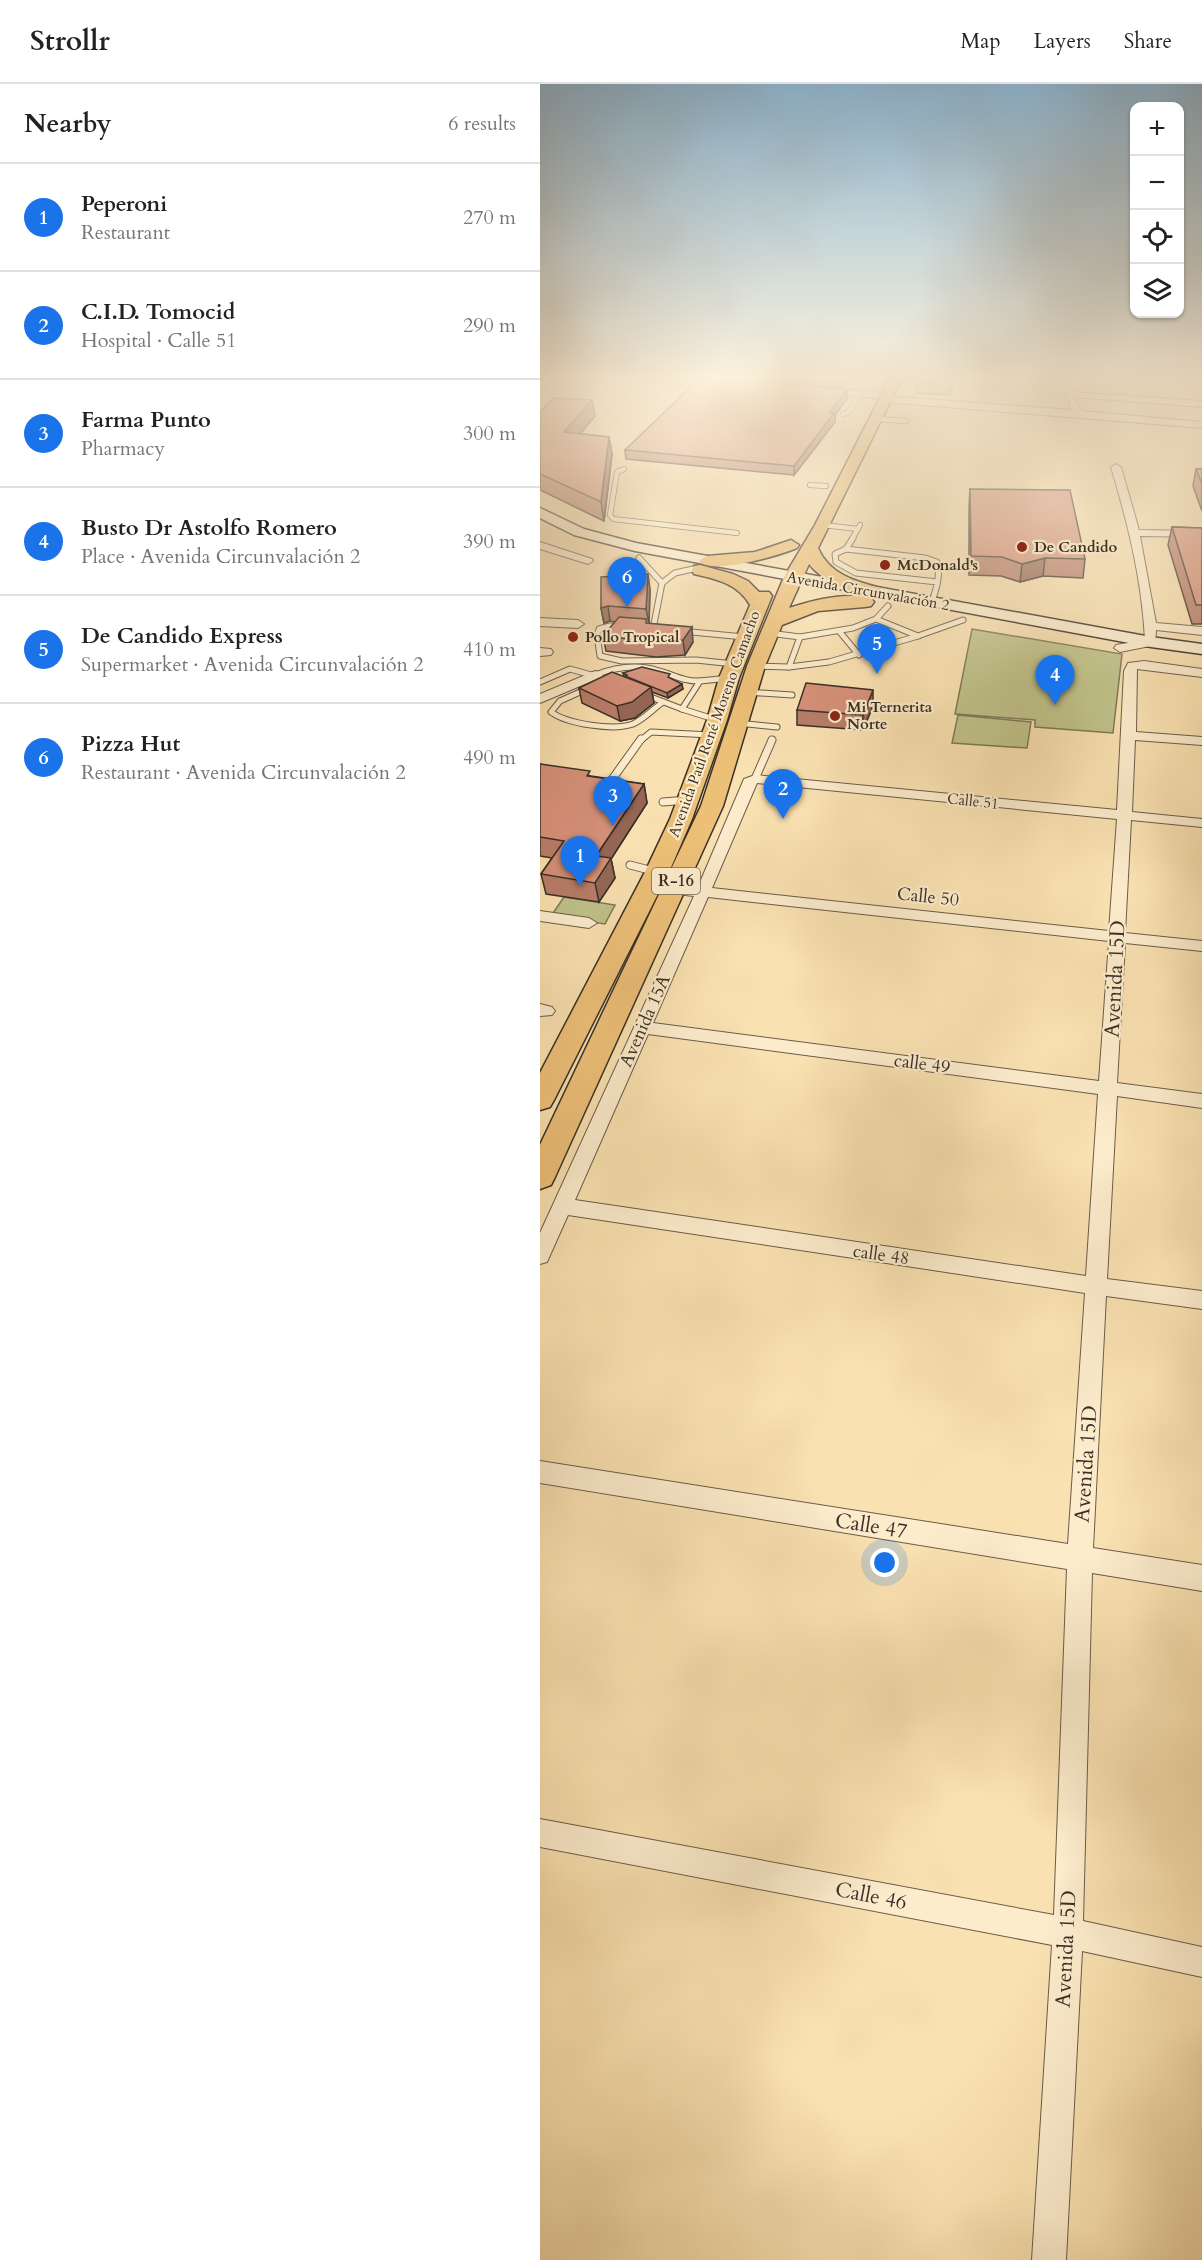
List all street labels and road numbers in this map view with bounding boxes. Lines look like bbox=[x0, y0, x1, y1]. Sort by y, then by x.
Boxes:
street label: Avenida Circunvalación 2 bbox=[785, 567, 951, 615]
street label: Avenida Paúl René Moreno Camacho bbox=[664, 608, 764, 840]
street label: Calle 51 bbox=[946, 788, 1000, 814]
road number: R-16 bbox=[652, 868, 700, 894]
street label: Calle 50 bbox=[896, 881, 960, 913]
street label: Avenida 15D bbox=[1097, 920, 1133, 1038]
street label: Avenida 15A bbox=[613, 971, 677, 1071]
street label: calle 49 bbox=[892, 1048, 952, 1080]
street label: calle 48 bbox=[851, 1239, 911, 1271]
street label: Avenida 15D bbox=[1067, 1404, 1105, 1524]
street label: Calle 47 bbox=[833, 1506, 909, 1546]
street label: Calle 46 bbox=[833, 1875, 909, 1917]
street label: Avenida 15D bbox=[1048, 1890, 1084, 2008]

